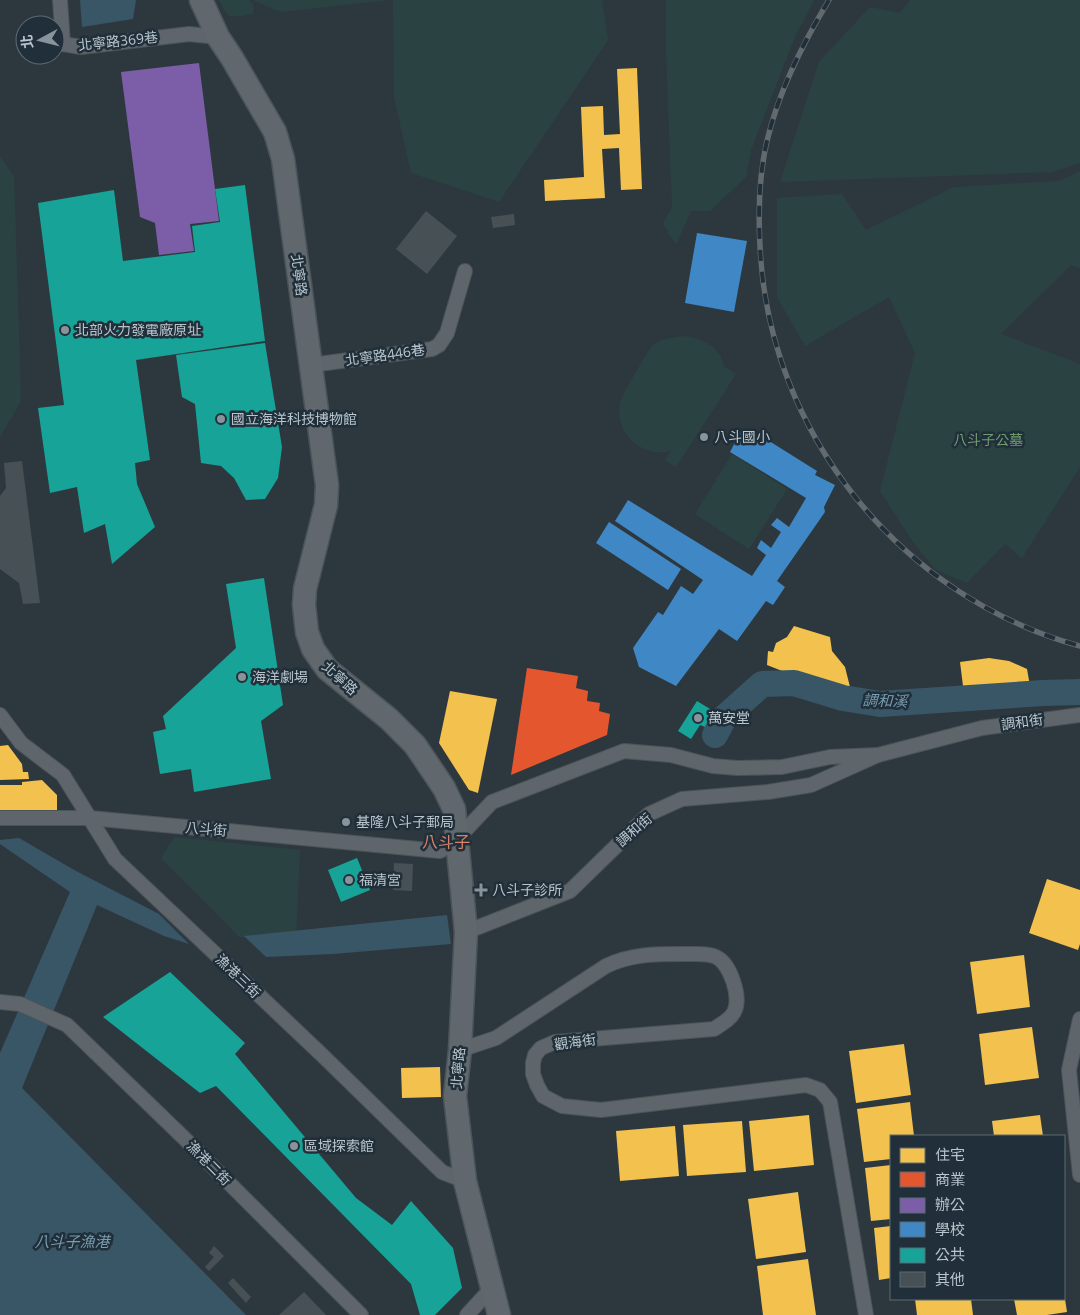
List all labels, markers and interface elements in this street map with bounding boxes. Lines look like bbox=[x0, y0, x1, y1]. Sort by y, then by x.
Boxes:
north arrow bbox=[15, 15, 65, 65]
street label: 北寧路369巷 bbox=[77, 27, 159, 54]
text: 北 bbox=[16, 34, 37, 50]
street label: 北寧路 bbox=[287, 253, 312, 297]
place label: 北部火力發電廠原址 bbox=[75, 320, 201, 339]
marker: 北部火力發電廠原址 bbox=[59, 324, 71, 336]
street label: 北寧路446巷 bbox=[344, 340, 426, 369]
place label: 國立海洋科技博物館 bbox=[231, 409, 357, 428]
marker: 國立海洋科技博物館 bbox=[215, 413, 227, 425]
place label: 八斗國小 bbox=[714, 427, 770, 446]
park label: 八斗子公墓 bbox=[953, 430, 1023, 449]
marker: 八斗國小 bbox=[698, 431, 710, 443]
street label: 北寧路 bbox=[318, 657, 362, 699]
place label: 海洋劇場 bbox=[252, 667, 308, 686]
marker: 海洋劇場 bbox=[236, 671, 248, 683]
water label: 調和溪 bbox=[862, 689, 910, 711]
place label: 萬安堂 bbox=[708, 708, 750, 727]
street label: 調和街 bbox=[1000, 709, 1044, 734]
marker: 萬安堂 bbox=[692, 712, 704, 724]
street label: 調和街 bbox=[612, 809, 656, 851]
place label: 基隆八斗子郵局 bbox=[356, 812, 454, 831]
marker: 基隆八斗子郵局 bbox=[340, 816, 352, 828]
street label: 八斗街 bbox=[184, 817, 228, 840]
district label: 八斗子 bbox=[422, 831, 470, 853]
place label: 福清宮 bbox=[359, 870, 401, 889]
marker: 福清宮 bbox=[343, 874, 355, 886]
place label: 八斗子診所 bbox=[492, 880, 562, 899]
marker: 八斗子診所 bbox=[474, 883, 488, 897]
street label: 漁港三街 bbox=[212, 949, 265, 1002]
street label: 觀海街 bbox=[553, 1029, 597, 1054]
street label: 北寧路 bbox=[446, 1046, 469, 1090]
legend bbox=[890, 1135, 1065, 1300]
street label: 漁港二街 bbox=[183, 1136, 236, 1189]
place label: 區域探索館 bbox=[304, 1136, 374, 1155]
marker: 區域探索館 bbox=[288, 1140, 300, 1152]
text: 住宅 bbox=[935, 1144, 965, 1164]
text: 商業 bbox=[935, 1169, 965, 1189]
text: 辦公 bbox=[935, 1194, 965, 1214]
text: 學校 bbox=[935, 1219, 965, 1239]
water label: 八斗子漁港 bbox=[34, 1231, 111, 1251]
text: 公共 bbox=[935, 1244, 965, 1264]
text: 其他 bbox=[935, 1269, 965, 1289]

